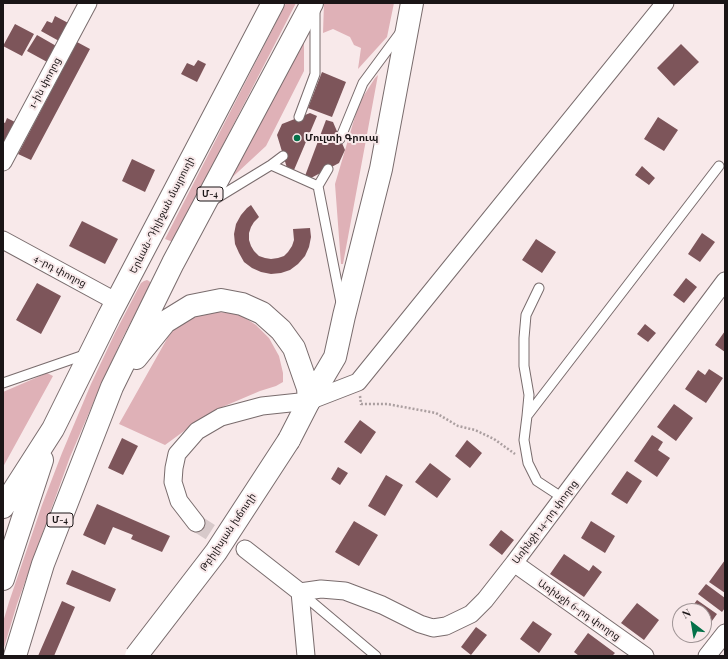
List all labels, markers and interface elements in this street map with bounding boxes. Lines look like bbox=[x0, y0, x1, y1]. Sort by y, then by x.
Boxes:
street label: 1-ին փողոց bbox=[27, 55, 63, 111]
place label: Մուլտի Գրուպ bbox=[305, 132, 378, 144]
marker: Մուլտի Գրուպ bbox=[292, 133, 302, 143]
street label: Երևան-Դիլիջան մայրուղի bbox=[127, 154, 197, 276]
road number: Մ-4 bbox=[197, 187, 223, 201]
street label: 4-րդ փողոց bbox=[32, 252, 88, 290]
street label: Առինջի 14-րդ փողոց bbox=[510, 478, 580, 566]
street label: Թբիլիսյան խճուղի bbox=[197, 491, 259, 573]
road number: Մ-4 bbox=[47, 513, 73, 527]
street label: Առինջի 6-րդ փողոց bbox=[535, 577, 623, 643]
north arrow bbox=[672, 603, 712, 643]
text: N bbox=[679, 605, 693, 622]

